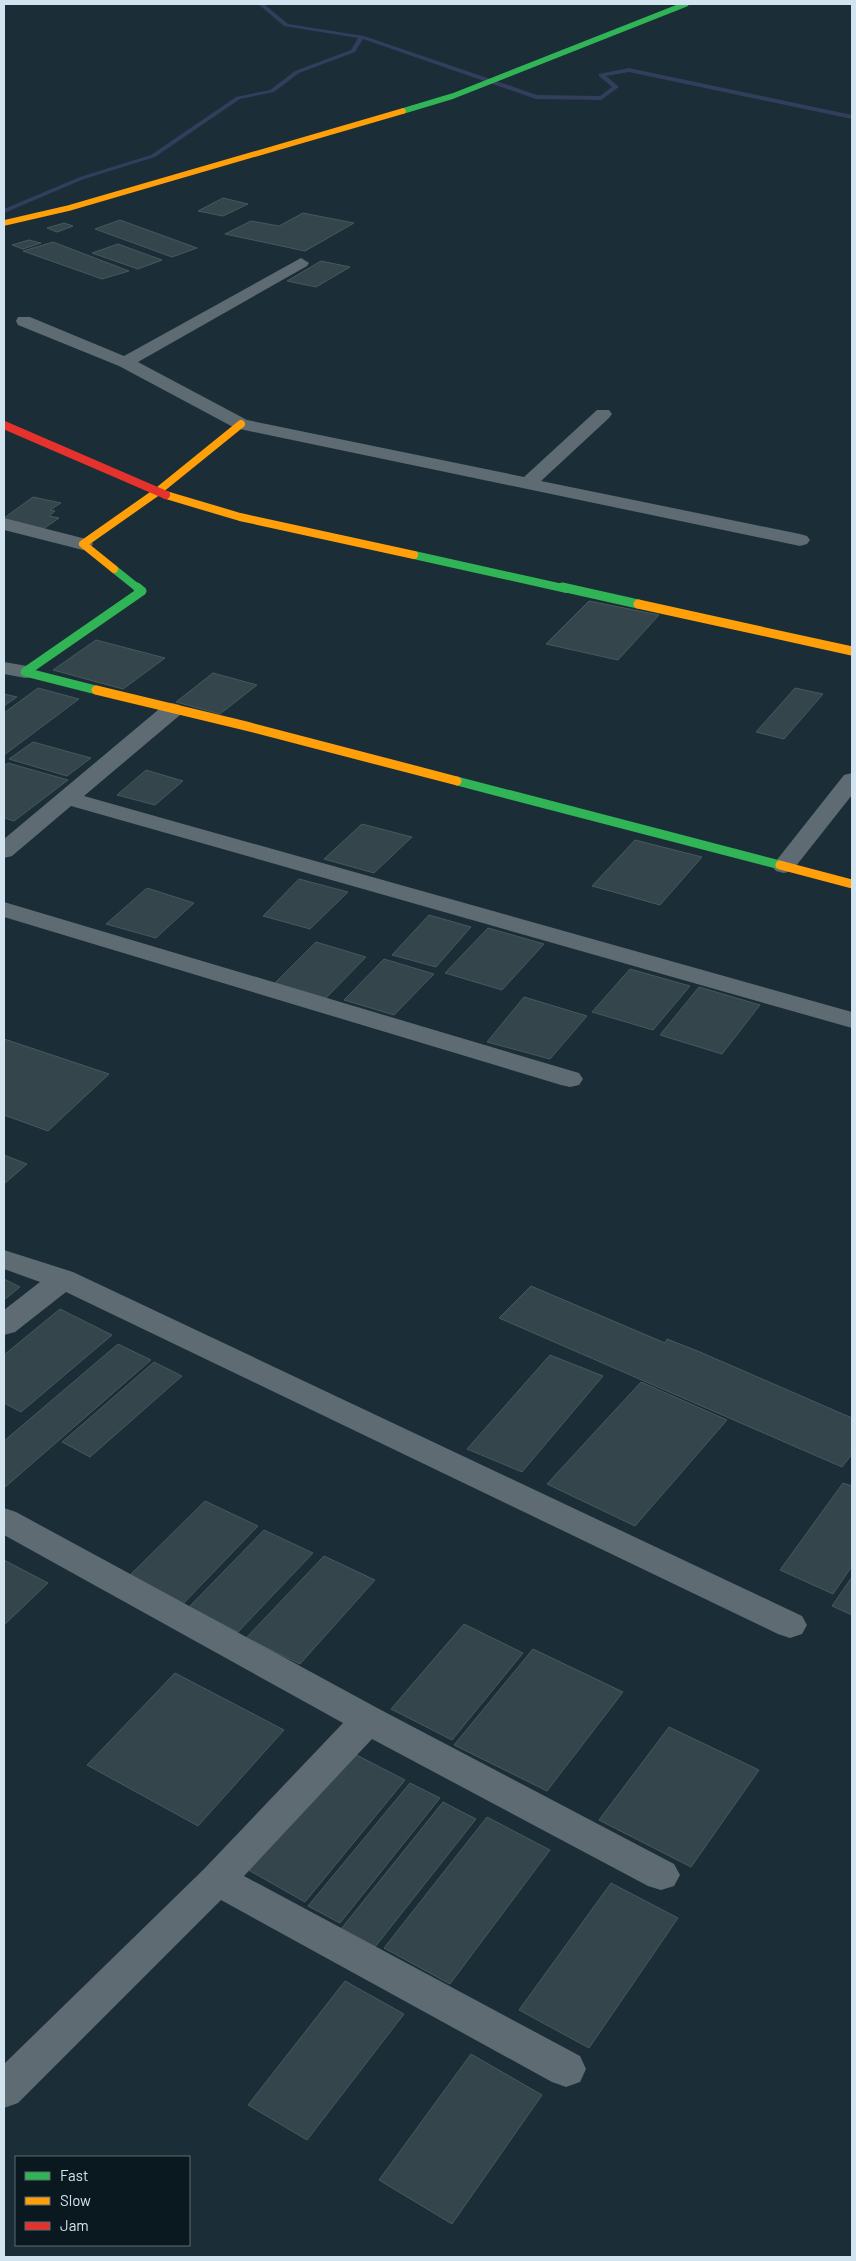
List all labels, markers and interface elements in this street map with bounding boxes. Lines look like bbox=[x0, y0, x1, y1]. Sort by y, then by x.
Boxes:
legend bbox=[15, 2156, 190, 2246]
text: Fast bbox=[60, 2166, 88, 2184]
text: Slow bbox=[60, 2191, 91, 2209]
text: Jam bbox=[60, 2216, 89, 2234]

